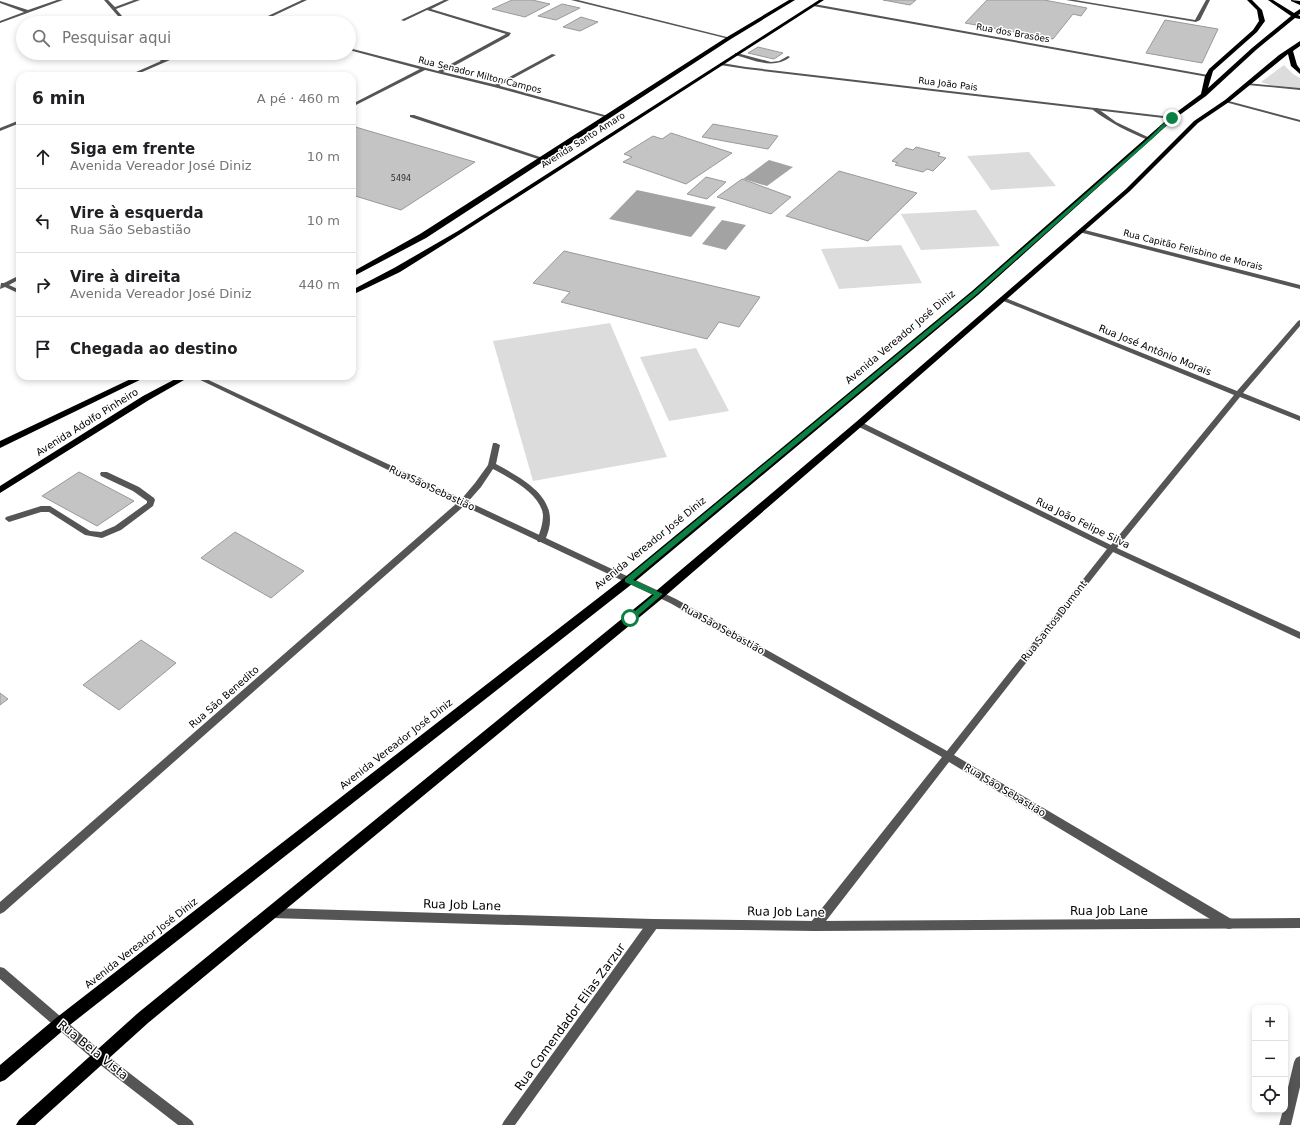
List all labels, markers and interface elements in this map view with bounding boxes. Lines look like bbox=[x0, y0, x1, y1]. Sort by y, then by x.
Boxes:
search box bbox=[16, 16, 356, 60]
street label: Rua dos Brasões bbox=[975, 22, 1051, 44]
icon: search bbox=[30, 27, 52, 49]
text: Pesquisar aqui bbox=[62, 29, 171, 47]
street label: Rua Senador Milton Campos bbox=[417, 55, 543, 95]
street label: Rua João Pais bbox=[918, 75, 979, 93]
text: 6 min bbox=[32, 88, 85, 108]
text: A pé · 460 m bbox=[257, 91, 340, 106]
route end bbox=[1163, 109, 1181, 127]
street label: Avenida Santo Amaro bbox=[539, 110, 627, 170]
text: Siga em frente bbox=[70, 140, 195, 158]
icon: ahead bbox=[32, 146, 54, 168]
text: 10 m bbox=[307, 149, 340, 164]
text: Avenida Vereador José Diniz bbox=[70, 158, 252, 173]
house number: 5494 bbox=[391, 174, 411, 183]
text: Vire à esquerda bbox=[70, 204, 204, 222]
icon: left bbox=[32, 210, 54, 232]
text: 10 m bbox=[307, 213, 340, 228]
text: Rua São Sebastião bbox=[70, 222, 191, 237]
street label: Rua Capitão Felisbino de Morais bbox=[1122, 228, 1264, 272]
text: Vire à direita bbox=[70, 268, 181, 286]
icon: right bbox=[32, 274, 54, 296]
text: 440 m bbox=[298, 277, 340, 292]
text: Avenida Vereador José Diniz bbox=[70, 286, 252, 301]
street label: Avenida Vereador José Diniz bbox=[843, 288, 957, 386]
street label: Rua José Antônio Morais bbox=[1097, 322, 1213, 378]
icon: arrive bbox=[32, 338, 54, 360]
text: Chegada ao destino bbox=[70, 340, 238, 358]
street label: Avenida Adolfo Pinheiro bbox=[34, 386, 140, 458]
street label: Rua São Sebastião bbox=[388, 463, 476, 513]
street label: Avenida Vereador José Diniz bbox=[592, 495, 708, 591]
street label: Rua João Felipe Silva bbox=[1034, 495, 1132, 551]
street label: Rua Santos Dumont bbox=[1019, 578, 1089, 664]
street label: Rua São Sebastião bbox=[680, 602, 766, 656]
route start bbox=[621, 609, 639, 627]
street label: Rua São Benedito bbox=[187, 664, 261, 730]
street label: Avenida Vereador José Diniz bbox=[338, 697, 454, 791]
street label: Rua São Sebastião bbox=[962, 761, 1048, 819]
street label: Avenida Vereador José Diniz bbox=[83, 896, 199, 990]
street label: Rua Job Lane bbox=[423, 897, 501, 913]
street label: Rua Job Lane bbox=[747, 904, 825, 920]
street label: Rua Job Lane bbox=[1070, 904, 1148, 918]
street label: Rua Comendador Elias Zarzur bbox=[512, 941, 628, 1093]
map controls bbox=[1252, 1005, 1288, 1113]
button: + bbox=[1252, 1005, 1288, 1041]
street label: Rua Bela Vista bbox=[55, 1017, 131, 1083]
button: − bbox=[1252, 1041, 1288, 1077]
button: locate bbox=[1252, 1077, 1288, 1113]

